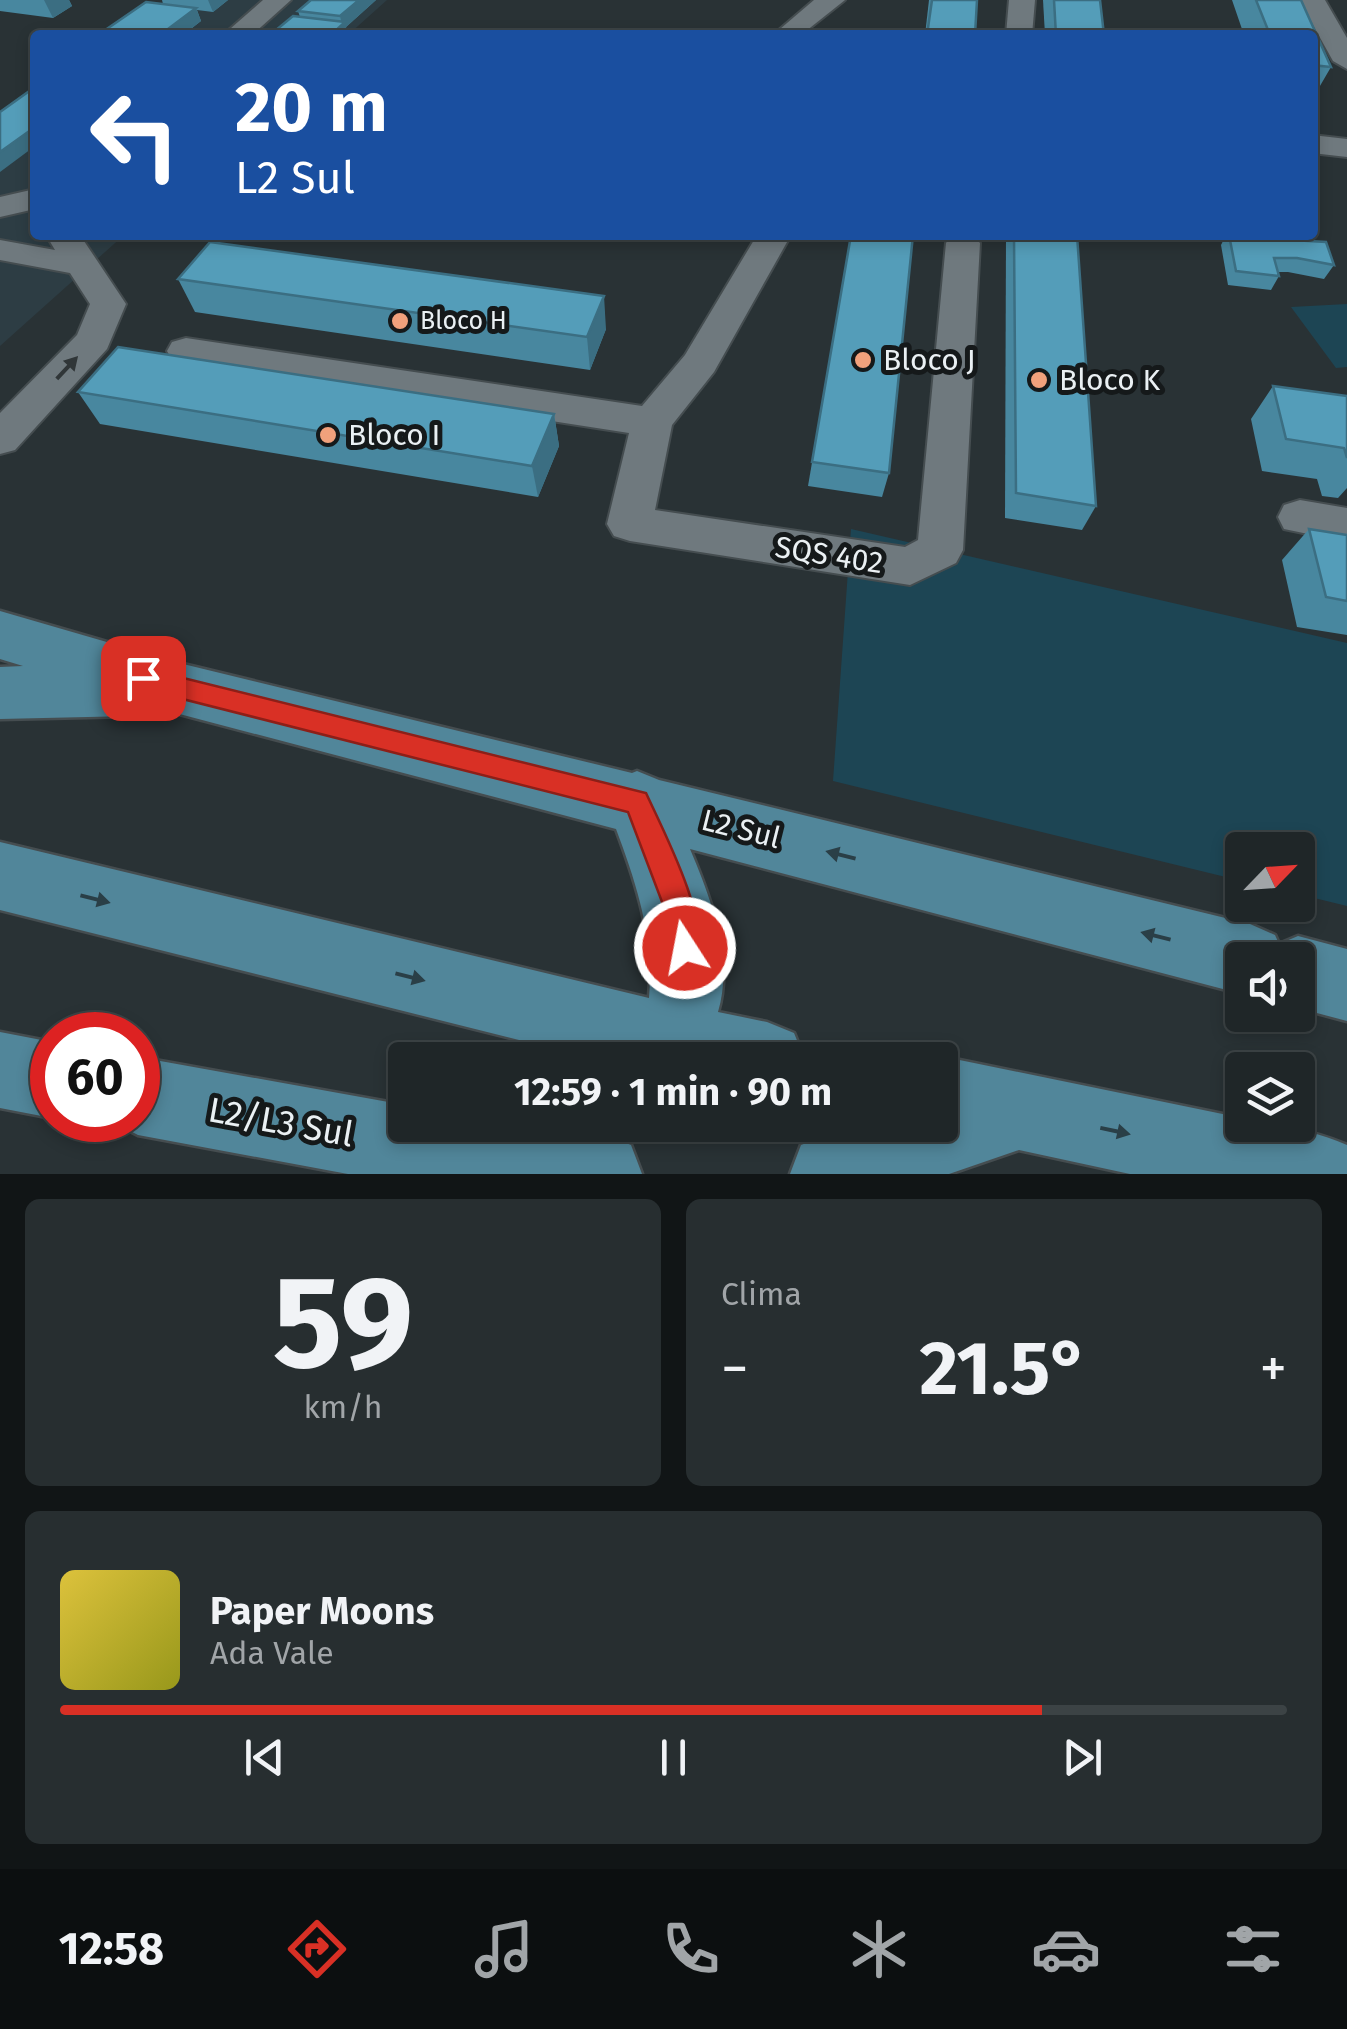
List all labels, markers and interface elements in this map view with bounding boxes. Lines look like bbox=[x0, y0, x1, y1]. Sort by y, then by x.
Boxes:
text: 20 m bbox=[235, 66, 388, 150]
icon: left bbox=[70, 70, 200, 200]
text: L2 Sul bbox=[235, 151, 355, 205]
place label: Bloco H bbox=[420, 306, 507, 336]
marker: Bloco H bbox=[389, 310, 411, 332]
place label: Bloco J bbox=[883, 342, 976, 378]
marker: Bloco J bbox=[852, 349, 874, 371]
one-way arrow bbox=[55, 356, 78, 380]
place label: Bloco K bbox=[1059, 362, 1161, 398]
marker: Bloco K bbox=[1028, 369, 1050, 391]
place label: Bloco I bbox=[348, 417, 440, 453]
marker: Bloco I bbox=[317, 424, 339, 446]
street label: SQS 402 bbox=[773, 529, 885, 581]
pin bbox=[101, 636, 186, 721]
icon: arrive bbox=[116, 651, 171, 706]
street label: L2 Sul bbox=[698, 802, 784, 856]
north arrow bbox=[1225, 832, 1315, 922]
map controls bbox=[1225, 832, 1315, 1142]
one-way arrow bbox=[825, 846, 856, 862]
one-way arrow bbox=[80, 892, 111, 907]
position arrow bbox=[633, 896, 737, 1000]
one-way arrow bbox=[1140, 927, 1171, 943]
button: sound bbox=[1225, 942, 1315, 1032]
one-way arrow bbox=[395, 969, 426, 985]
speed limit sign: 60 bbox=[30, 1012, 160, 1142]
button: layers bbox=[1225, 1052, 1315, 1142]
text: 12:59 · 1 min · 90 m bbox=[514, 1069, 832, 1115]
street label: L2/L3 Sul bbox=[205, 1089, 357, 1155]
one-way arrow bbox=[1100, 1123, 1131, 1139]
text: 59 bbox=[273, 1245, 413, 1401]
text: Clima bbox=[721, 1275, 802, 1313]
text: 21.5° bbox=[919, 1324, 1089, 1414]
text: − bbox=[721, 1336, 749, 1402]
text: + bbox=[1260, 1336, 1287, 1402]
text: km/h bbox=[303, 1388, 383, 1426]
text: Paper Moons bbox=[210, 1588, 434, 1634]
text: Ada Vale bbox=[210, 1634, 334, 1672]
icon: previous bbox=[237, 1730, 292, 1785]
icon: pause bbox=[646, 1730, 701, 1785]
icon: next bbox=[1055, 1730, 1110, 1785]
icon: directions bbox=[282, 1914, 352, 1984]
icon: music bbox=[469, 1914, 539, 1984]
icon: phone bbox=[656, 1914, 726, 1984]
icon: climate bbox=[844, 1914, 914, 1984]
icon: car bbox=[1031, 1914, 1101, 1984]
icon: filters bbox=[1218, 1914, 1288, 1984]
text: 12:58 bbox=[59, 1922, 164, 1976]

